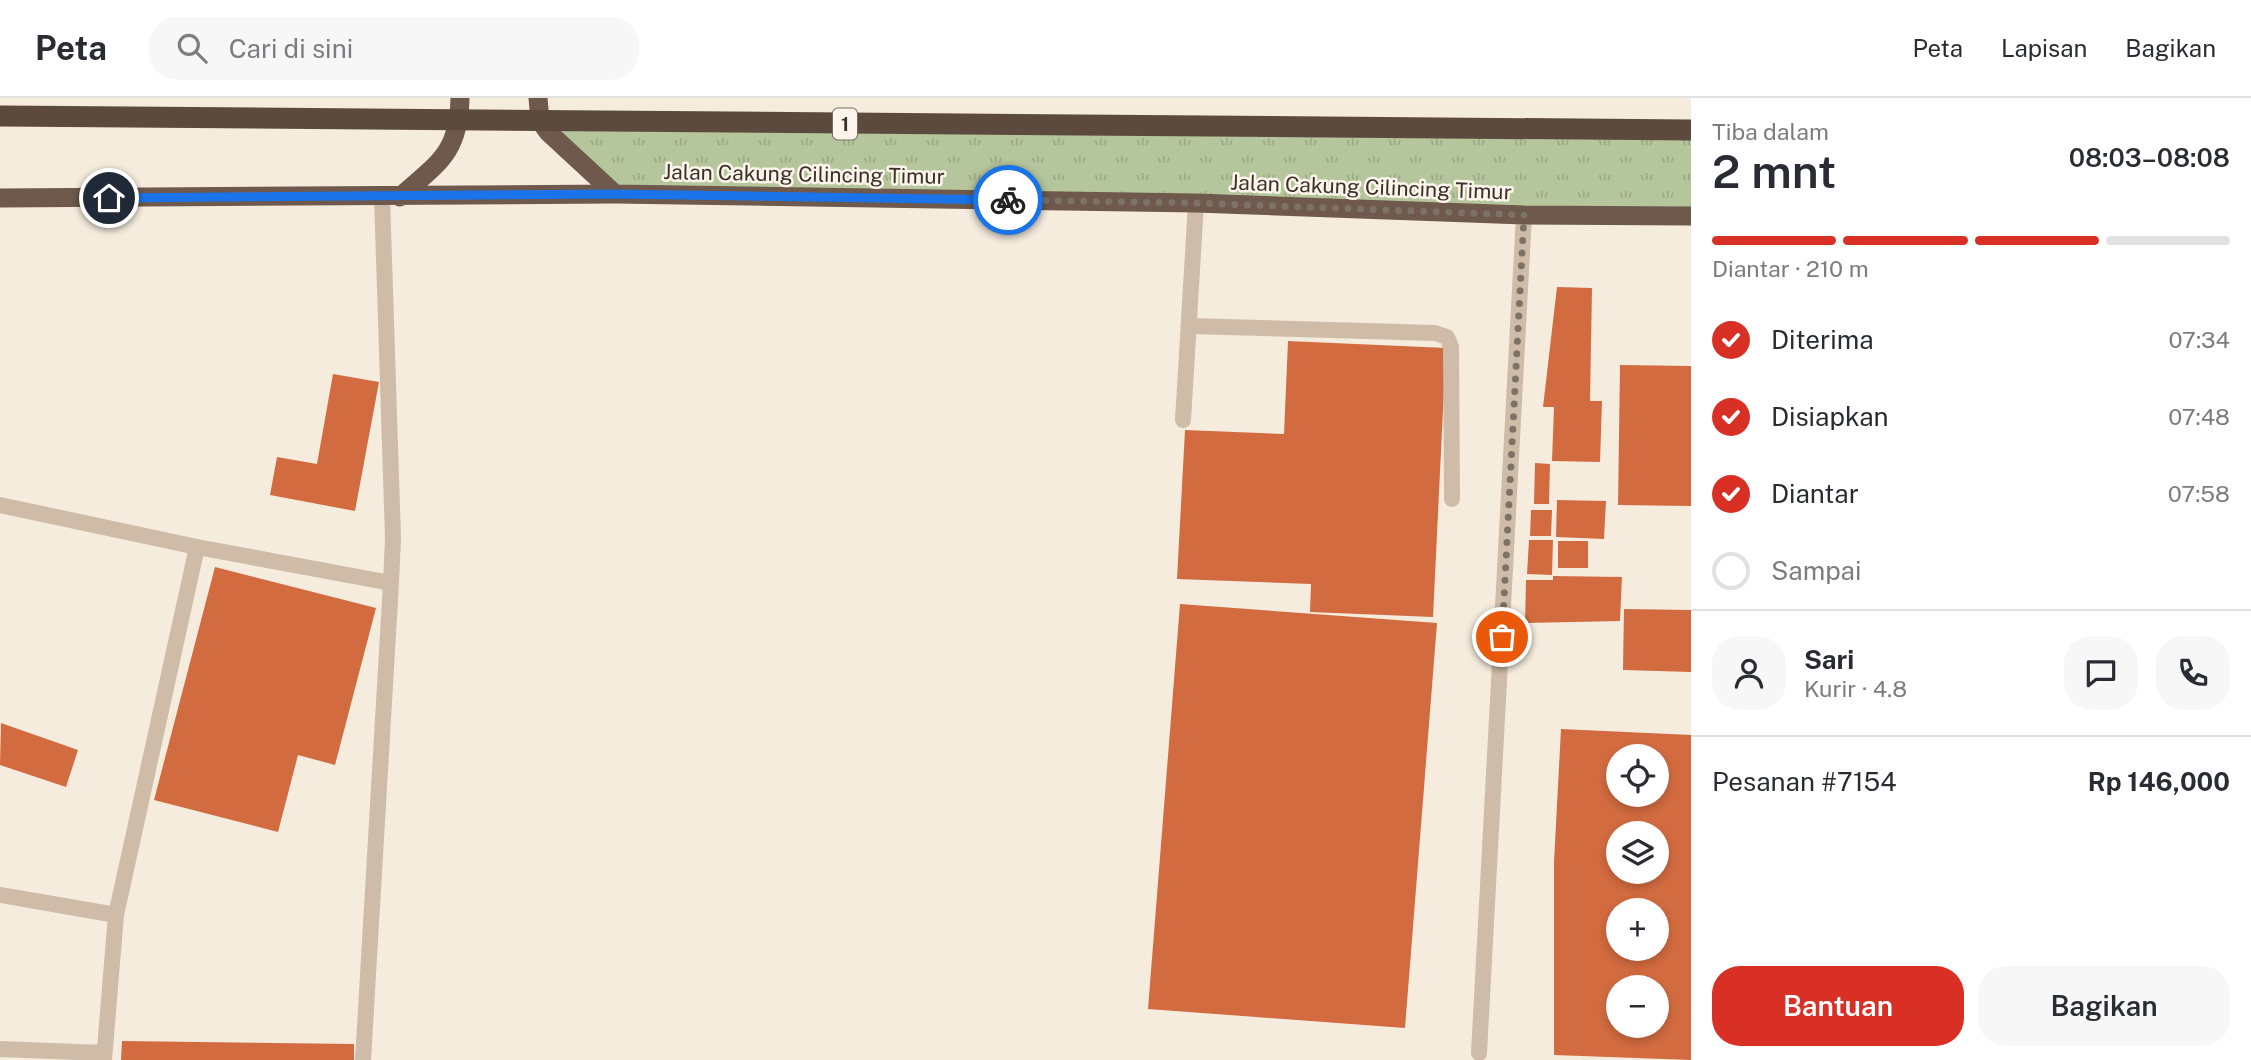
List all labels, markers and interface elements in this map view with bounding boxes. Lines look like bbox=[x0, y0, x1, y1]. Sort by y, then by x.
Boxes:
search box bbox=[149, 17, 639, 80]
text: Peta bbox=[35, 29, 107, 67]
icon: search bbox=[173, 29, 211, 67]
text: Cari di sini bbox=[229, 33, 353, 64]
text: Peta bbox=[1912, 34, 1963, 62]
text: Lapisan bbox=[2001, 34, 2087, 62]
text: Bagikan bbox=[2125, 34, 2216, 62]
road number: 1 bbox=[833, 108, 857, 140]
text: Tiba dalam bbox=[1712, 118, 1829, 145]
text: 08:03–08:08 bbox=[2069, 142, 2230, 173]
text: 2 mnt bbox=[1712, 144, 1836, 198]
street label: Jalan Cakung Cilincing Timur bbox=[663, 159, 945, 189]
courier bbox=[973, 165, 1043, 235]
pin bbox=[79, 168, 139, 228]
street label: Jalan Cakung Cilincing Timur bbox=[1230, 170, 1512, 204]
icon: home bbox=[90, 179, 128, 217]
icon: bike bbox=[989, 181, 1027, 219]
text: Diantar · 210 m bbox=[1712, 255, 1869, 282]
icon: check bbox=[1712, 321, 1750, 359]
text: Diterima bbox=[1771, 324, 1874, 355]
text: 07:34 bbox=[2168, 326, 2230, 353]
icon: check bbox=[1712, 398, 1750, 436]
text: Disiapkan bbox=[1771, 401, 1889, 432]
text: 07:48 bbox=[2168, 403, 2230, 430]
icon: check bbox=[1712, 475, 1750, 513]
text: Diantar bbox=[1771, 478, 1859, 509]
text: 07:58 bbox=[2168, 480, 2230, 507]
text: Sampai bbox=[1771, 555, 1861, 586]
pin bbox=[1472, 607, 1532, 667]
icon: bag bbox=[1483, 618, 1521, 656]
button: person bbox=[1712, 636, 1786, 710]
button: chat bbox=[2064, 636, 2138, 710]
button: phone bbox=[2156, 636, 2230, 710]
text: Sari bbox=[1804, 644, 1854, 675]
text: Kurir · 4.8 bbox=[1804, 675, 1907, 702]
map controls bbox=[1606, 744, 1669, 1038]
button: locate bbox=[1606, 744, 1669, 807]
text: Pesanan #7154 bbox=[1712, 766, 1897, 797]
text: Rp 146,000 bbox=[2088, 766, 2230, 797]
button: layers bbox=[1606, 821, 1669, 884]
button: + bbox=[1606, 898, 1669, 961]
button: Bantuan bbox=[1712, 966, 1964, 1046]
button: Bagikan bbox=[1978, 966, 2230, 1046]
button: − bbox=[1606, 975, 1669, 1038]

